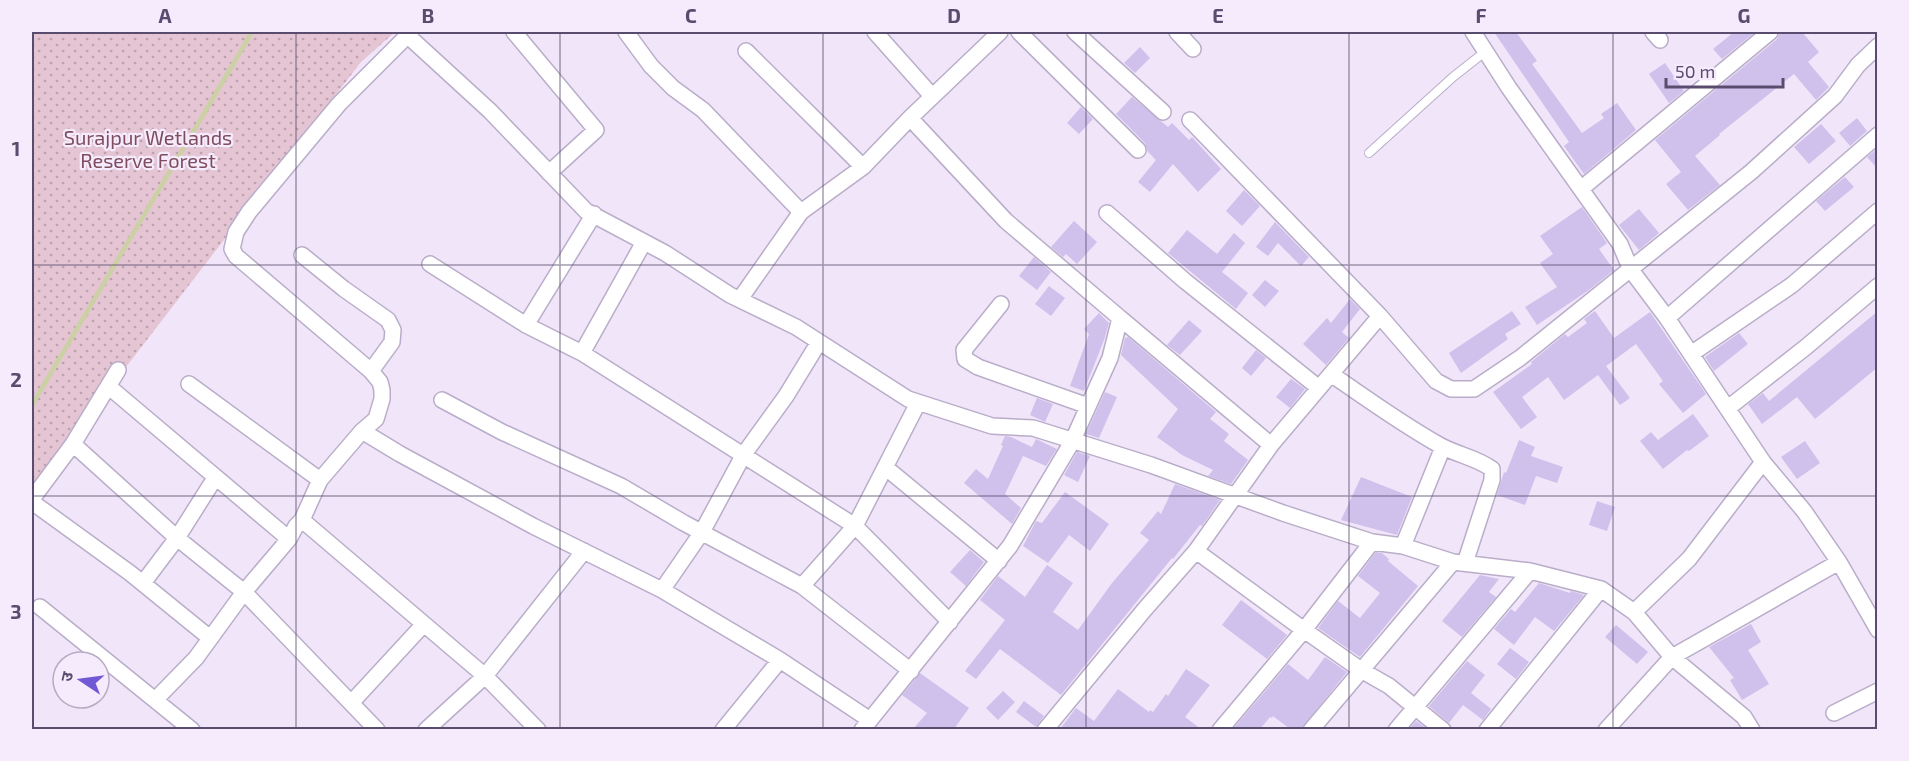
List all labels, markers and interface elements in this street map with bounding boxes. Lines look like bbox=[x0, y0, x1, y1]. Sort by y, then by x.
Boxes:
text: A bbox=[158, 3, 172, 27]
text: B bbox=[422, 3, 434, 27]
text: C bbox=[685, 3, 697, 27]
text: D bbox=[947, 3, 961, 27]
text: E bbox=[1212, 3, 1224, 27]
text: F bbox=[1475, 3, 1487, 27]
text: G bbox=[1738, 3, 1750, 27]
scale bar bbox=[1666, 51, 1783, 89]
text: 50 m bbox=[1675, 60, 1715, 82]
park label: Surajpur Wetlands Reserve Forest bbox=[64, 125, 232, 172]
text: 1 bbox=[12, 136, 20, 160]
text: 2 bbox=[10, 367, 22, 391]
text: 3 bbox=[10, 599, 22, 623]
north arrow bbox=[51, 650, 111, 710]
text: उ bbox=[56, 669, 76, 683]

